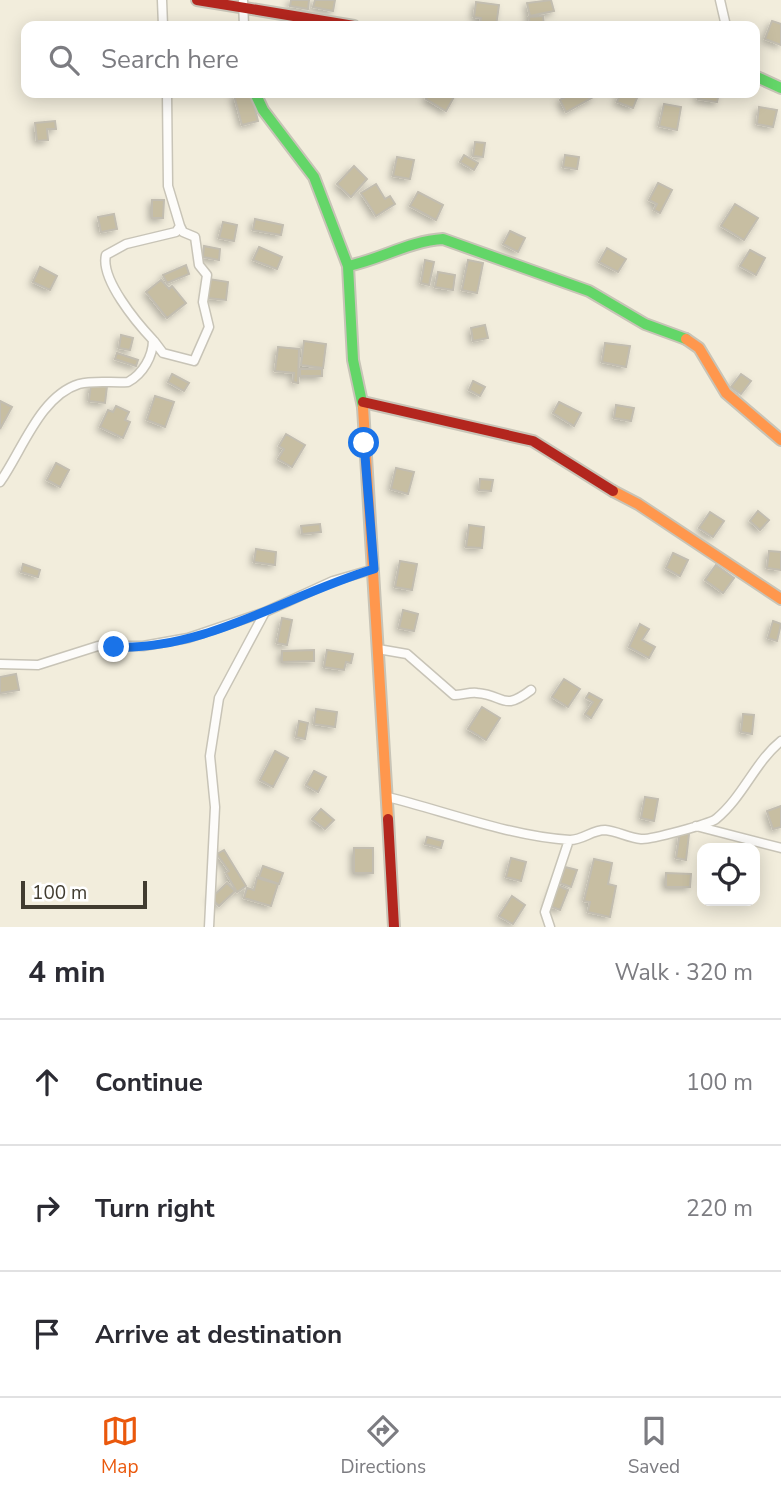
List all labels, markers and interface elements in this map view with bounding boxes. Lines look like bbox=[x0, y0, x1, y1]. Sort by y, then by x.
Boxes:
search box bbox=[21, 21, 760, 98]
icon: search bbox=[45, 41, 83, 79]
text: Search here bbox=[101, 42, 239, 77]
route start bbox=[348, 427, 379, 458]
route end bbox=[98, 631, 129, 662]
map controls bbox=[697, 843, 760, 906]
button: locate bbox=[697, 843, 760, 906]
scale bar bbox=[21, 878, 147, 910]
text: 100 m bbox=[32, 880, 87, 906]
text: 4 min bbox=[28, 952, 106, 993]
text: Walk · 320 m bbox=[614, 957, 753, 988]
icon: ahead bbox=[28, 1063, 66, 1101]
text: Continue bbox=[95, 1065, 203, 1100]
text: 100 m bbox=[686, 1067, 753, 1098]
icon: right bbox=[28, 1189, 66, 1227]
text: Turn right bbox=[95, 1191, 214, 1226]
text: 220 m bbox=[686, 1193, 753, 1224]
icon: arrive bbox=[28, 1315, 66, 1353]
text: Arrive at destination bbox=[95, 1317, 342, 1352]
tab: Map bbox=[101, 1412, 139, 1480]
tab: Directions bbox=[340, 1412, 426, 1480]
tab: Saved bbox=[628, 1412, 680, 1480]

